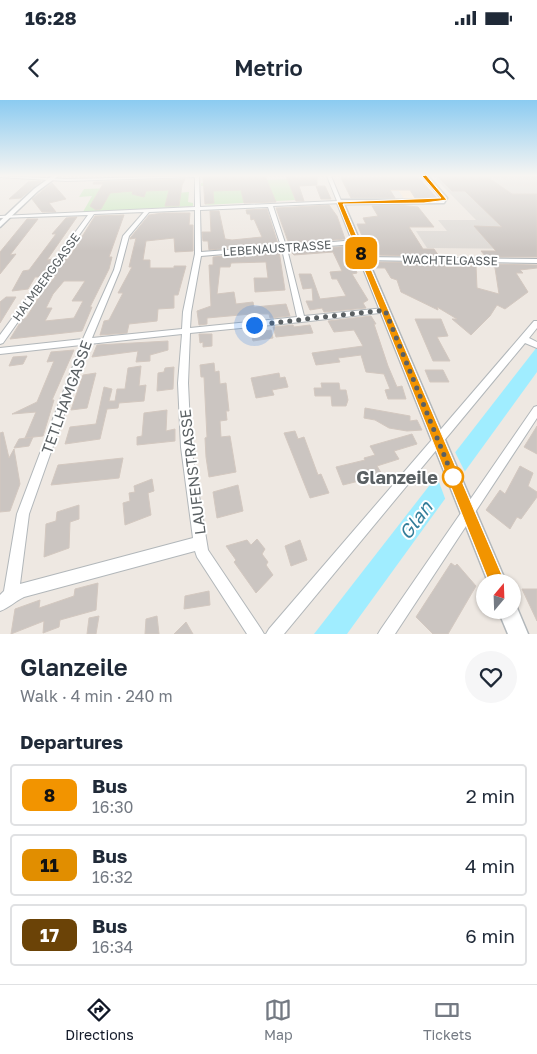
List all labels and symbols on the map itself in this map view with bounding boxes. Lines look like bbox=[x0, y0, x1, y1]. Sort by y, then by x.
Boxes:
street label: HALMBERGGASSE bbox=[9, 230, 83, 324]
street label: LEBENAUSTRASSE bbox=[222, 237, 332, 259]
line badge: 8 bbox=[345, 237, 377, 269]
street label: WACHTELGASSE bbox=[402, 252, 498, 268]
your location bbox=[242, 313, 267, 338]
street label: TETLHAMGASSE bbox=[37, 338, 95, 456]
street label: LAUFENSTRASSE bbox=[175, 408, 209, 536]
place label: Glanzeile bbox=[356, 466, 438, 488]
marker: Glanzeile bbox=[442, 466, 464, 488]
water label: Glan bbox=[393, 495, 438, 544]
north arrow bbox=[476, 574, 521, 619]

